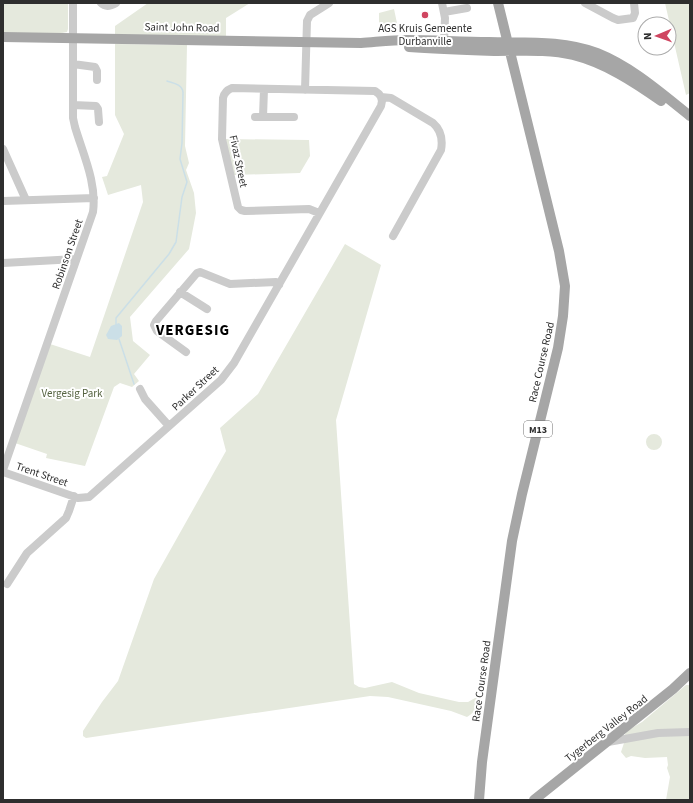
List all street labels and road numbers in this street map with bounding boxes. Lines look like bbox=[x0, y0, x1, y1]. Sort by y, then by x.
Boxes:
street label: Saint John Road bbox=[144, 19, 220, 36]
street label: Fivaz Street bbox=[226, 134, 251, 189]
street label: Robinson Street bbox=[48, 217, 87, 291]
street label: Race Course Road bbox=[525, 320, 558, 404]
street label: Parker Street bbox=[169, 362, 222, 414]
road number: M13 bbox=[524, 421, 552, 437]
street label: Trent Street bbox=[14, 459, 70, 490]
street label: Race Course Road bbox=[468, 639, 495, 723]
street label: Tygerberg Valley Road bbox=[562, 691, 651, 766]

